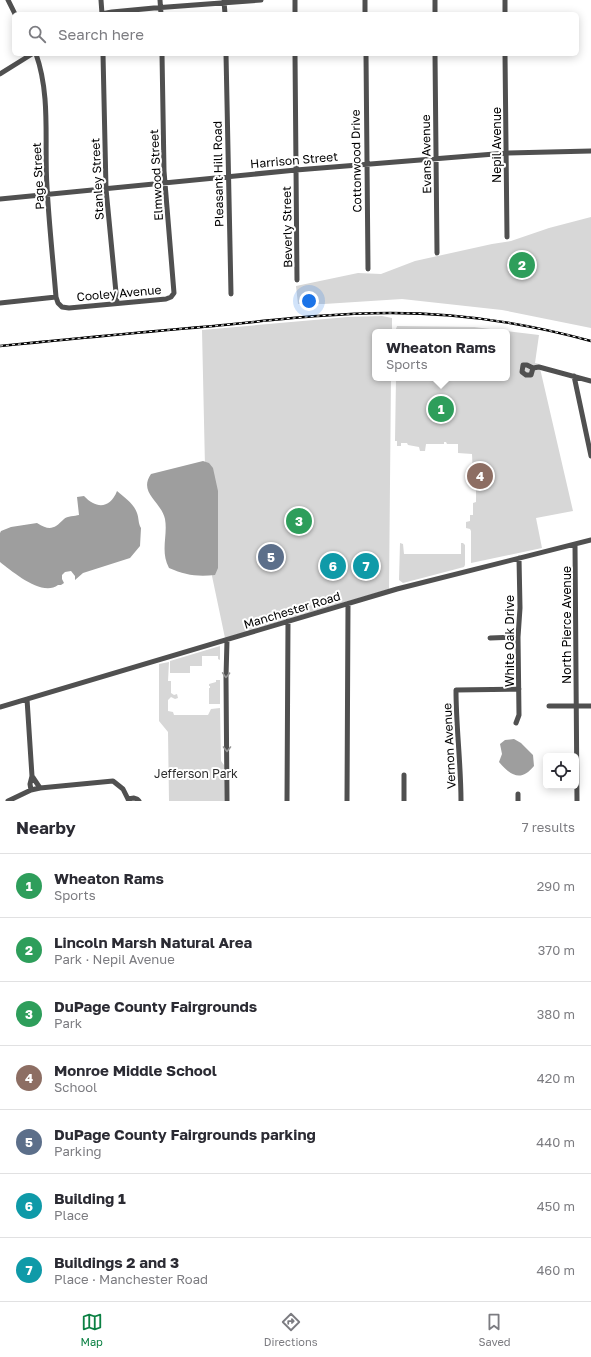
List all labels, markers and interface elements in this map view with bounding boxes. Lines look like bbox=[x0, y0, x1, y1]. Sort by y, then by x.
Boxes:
search box bbox=[12, 12, 579, 56]
icon: search bbox=[26, 23, 48, 45]
text: Search here bbox=[58, 25, 144, 43]
street label: Nepil Avenue bbox=[489, 107, 504, 183]
street label: Cottonwood Drive bbox=[348, 109, 364, 213]
street label: Evans Avenue bbox=[418, 114, 434, 194]
street label: Pleasant Hill Road bbox=[210, 121, 226, 227]
street label: Elmwood Street bbox=[146, 129, 166, 221]
street label: Stanley Street bbox=[87, 137, 107, 220]
street label: Page Street bbox=[29, 142, 47, 210]
street label: Harrison Street bbox=[250, 149, 339, 171]
street label: Beverly Street bbox=[279, 186, 295, 268]
pin: 2 bbox=[509, 250, 535, 280]
street label: Cooley Avenue bbox=[76, 282, 162, 304]
your location bbox=[299, 291, 319, 311]
popup bbox=[372, 329, 510, 381]
text: Wheaton Rams bbox=[386, 338, 496, 356]
text: Sports bbox=[386, 356, 428, 372]
pin: 1 bbox=[428, 394, 454, 424]
pin: 4 bbox=[467, 461, 493, 491]
pin: 3 bbox=[286, 506, 312, 536]
pin: 5 bbox=[258, 542, 284, 572]
pin: 6 bbox=[320, 551, 346, 581]
pin: 7 bbox=[353, 551, 379, 581]
street label: North Pierce Avenue bbox=[559, 566, 574, 684]
street label: Manchester Road bbox=[242, 588, 342, 632]
street label: White Oak Drive bbox=[502, 595, 517, 687]
one-way arrow bbox=[222, 672, 231, 678]
street label: Vernon Avenue bbox=[439, 702, 459, 789]
one-way arrow bbox=[223, 746, 231, 752]
map controls bbox=[543, 753, 579, 789]
button: locate bbox=[543, 753, 579, 789]
park label: Jefferson Park bbox=[154, 766, 238, 781]
text: Nearby bbox=[16, 817, 76, 838]
text: 7 results bbox=[522, 819, 575, 835]
text: Wheaton Rams bbox=[54, 869, 164, 887]
text: 1 bbox=[26, 878, 32, 894]
text: 290 m bbox=[537, 878, 575, 894]
text: Sports bbox=[54, 887, 96, 903]
text: Lincoln Marsh Natural Area bbox=[54, 933, 252, 951]
text: 2 bbox=[25, 942, 33, 958]
text: 370 m bbox=[538, 942, 575, 958]
text: Park · Nepil Avenue bbox=[54, 951, 175, 967]
text: DuPage County Fairgrounds bbox=[54, 997, 257, 1015]
text: 3 bbox=[25, 1006, 33, 1022]
text: 380 m bbox=[537, 1006, 575, 1022]
text: Park bbox=[54, 1015, 82, 1031]
text: Monroe Middle School bbox=[54, 1061, 217, 1079]
text: 4 bbox=[25, 1070, 33, 1086]
text: 420 m bbox=[537, 1070, 575, 1086]
text: School bbox=[54, 1079, 97, 1095]
text: DuPage County Fairgrounds parking bbox=[54, 1125, 316, 1143]
text: 5 bbox=[25, 1134, 33, 1150]
text: 440 m bbox=[536, 1134, 575, 1150]
text: Parking bbox=[54, 1143, 102, 1159]
text: Building 1 bbox=[54, 1189, 126, 1207]
text: 6 bbox=[25, 1198, 33, 1214]
text: 450 m bbox=[537, 1198, 575, 1214]
text: Place bbox=[54, 1207, 89, 1223]
text: Buildings 2 and 3 bbox=[54, 1253, 179, 1271]
text: 7 bbox=[25, 1262, 33, 1278]
text: 460 m bbox=[536, 1262, 575, 1278]
text: Place · Manchester Road bbox=[54, 1271, 208, 1287]
tab: Map bbox=[80, 1311, 103, 1348]
tab: Directions bbox=[264, 1311, 318, 1348]
tab: Saved bbox=[478, 1311, 511, 1348]

